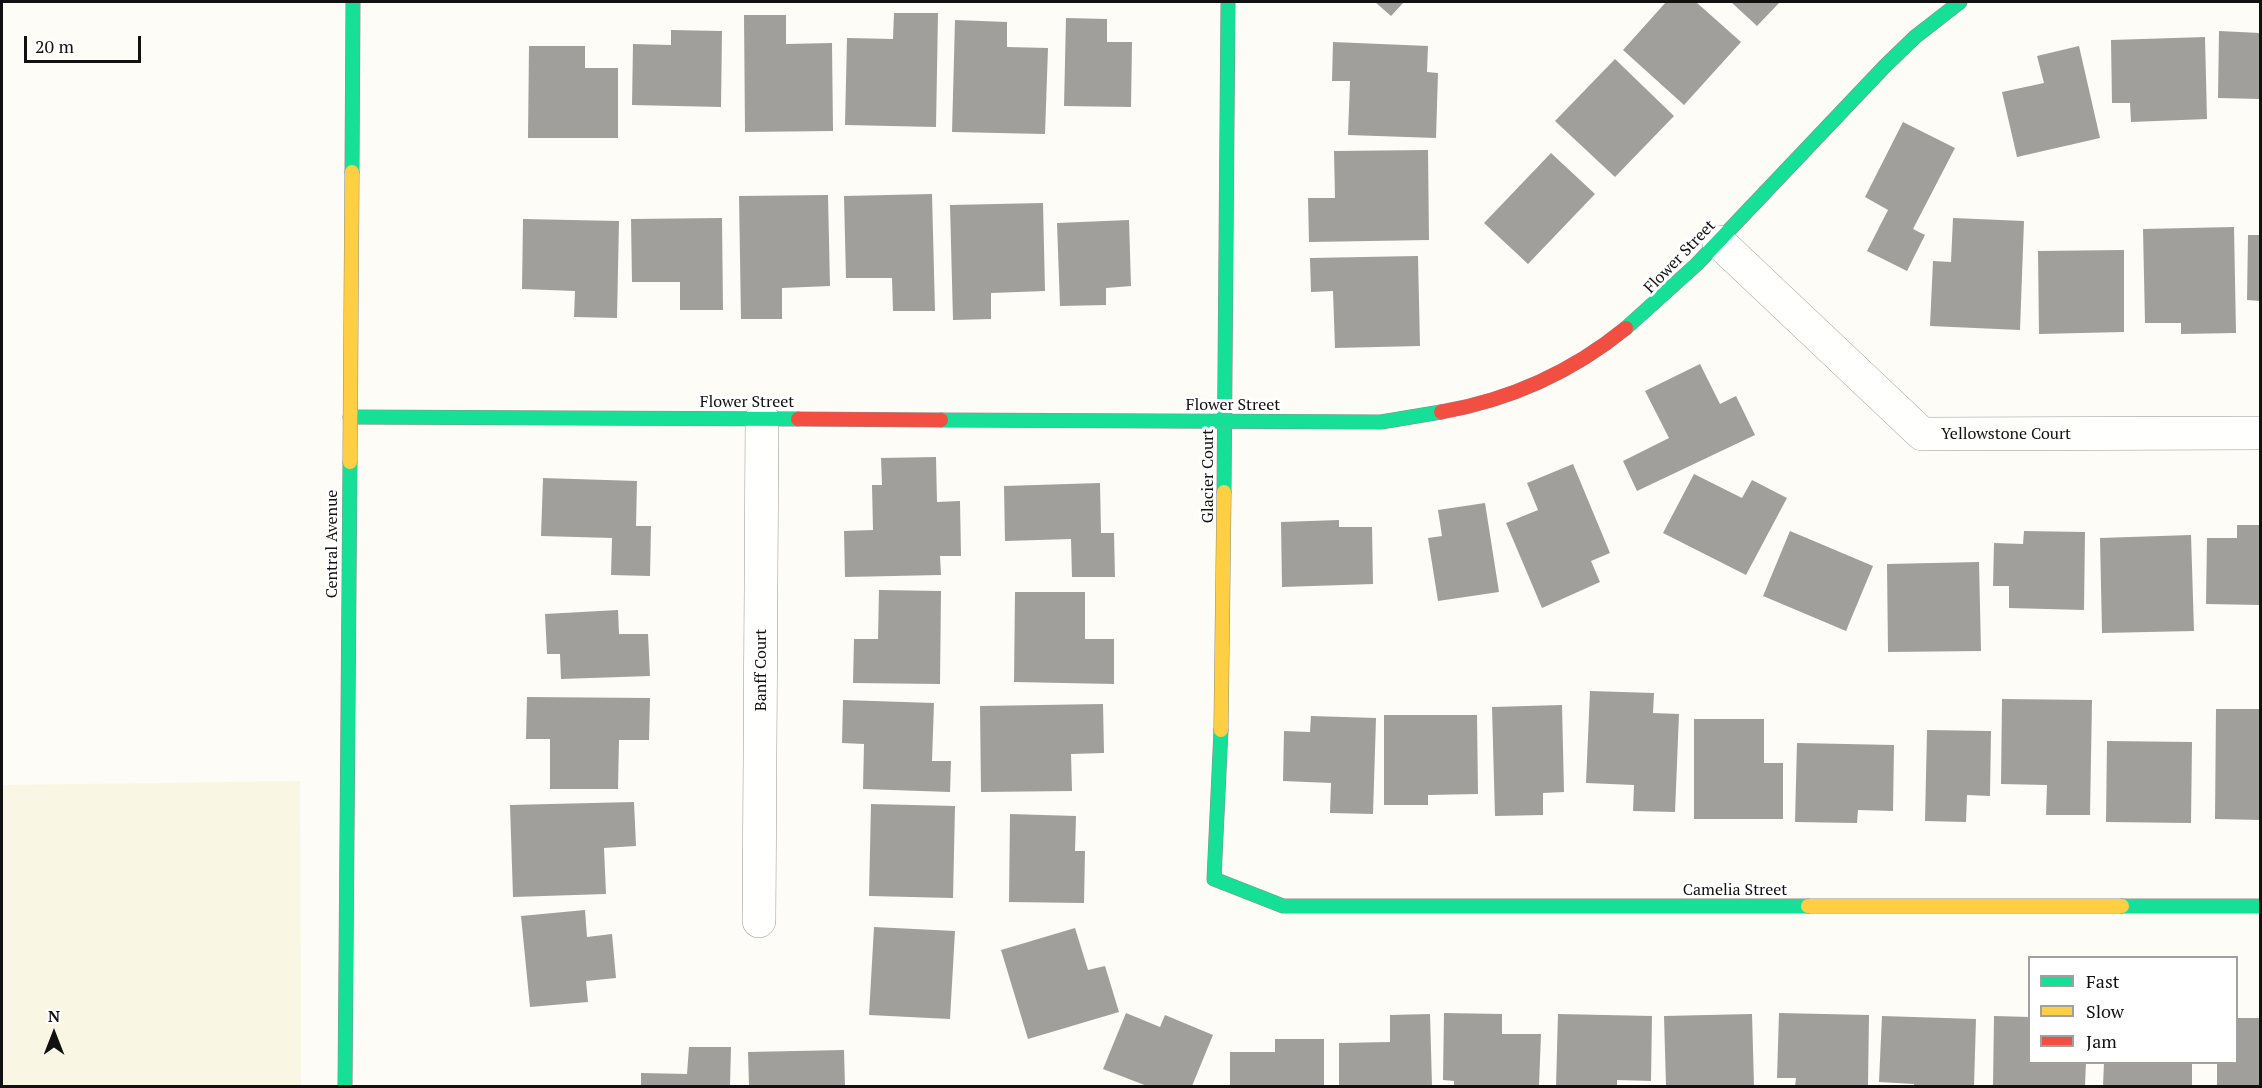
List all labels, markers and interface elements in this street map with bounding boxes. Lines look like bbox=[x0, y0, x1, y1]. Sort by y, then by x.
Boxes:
scale bar bbox=[27, 24, 144, 62]
text: 20 m bbox=[35, 34, 74, 58]
street label: Flower Street bbox=[1640, 216, 1720, 298]
street label: Flower Street bbox=[700, 392, 794, 412]
street label: Flower Street bbox=[1186, 395, 1280, 415]
street label: Yellowstone Court bbox=[1941, 424, 2071, 444]
street label: Glacier Court bbox=[1198, 429, 1218, 523]
street label: Central Avenue bbox=[322, 490, 342, 598]
street label: Banff Court bbox=[751, 629, 771, 711]
street label: Camelia Street bbox=[1683, 880, 1787, 900]
legend bbox=[2028, 956, 2238, 1064]
text: Fast bbox=[2086, 969, 2119, 993]
text: Slow bbox=[2086, 999, 2124, 1023]
north arrow bbox=[24, 1004, 84, 1064]
text: N bbox=[48, 1005, 60, 1027]
text: Jam bbox=[2086, 1029, 2117, 1053]

